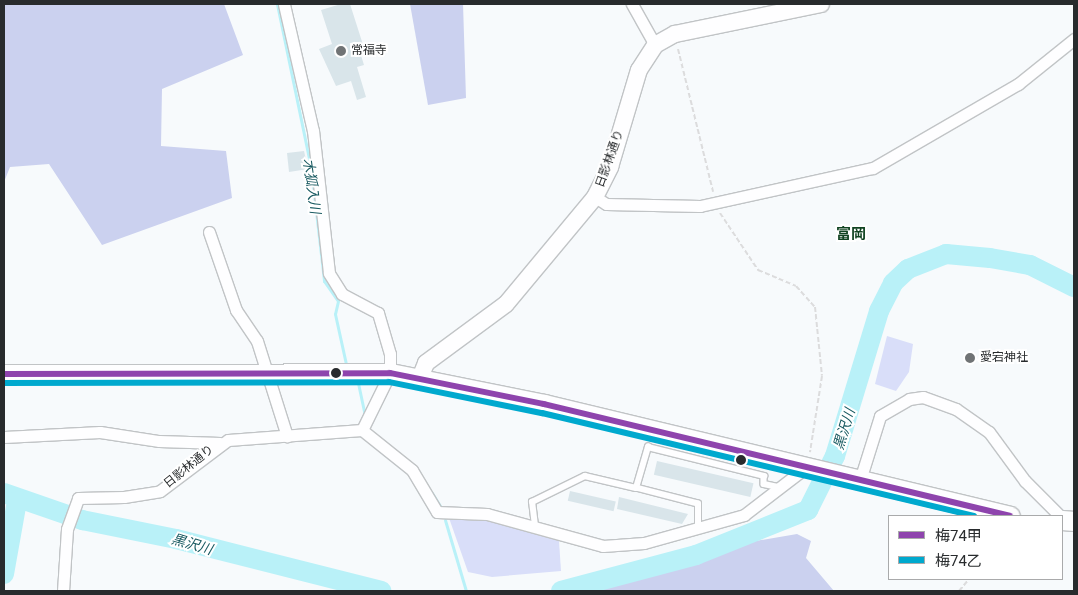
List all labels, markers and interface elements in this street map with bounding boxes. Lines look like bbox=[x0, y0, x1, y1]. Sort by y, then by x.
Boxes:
place label: 常福寺 bbox=[351, 44, 387, 58]
marker: 常福寺 bbox=[335, 45, 347, 57]
street label: 日影林通り bbox=[593, 128, 627, 190]
water label: 木狐入川 bbox=[300, 157, 324, 215]
district label: 富岡 bbox=[836, 226, 866, 244]
place label: 愛宕神社 bbox=[980, 351, 1028, 365]
marker: 愛宕神社 bbox=[964, 352, 976, 364]
unlabelled marker bbox=[331, 368, 341, 378]
water label: 黒沢川 bbox=[830, 406, 858, 452]
street label: 日影林通り bbox=[161, 443, 217, 491]
unlabelled marker bbox=[736, 455, 746, 465]
legend bbox=[888, 515, 1063, 580]
text: 梅74甲 bbox=[935, 527, 982, 545]
water label: 黒沢川 bbox=[169, 530, 215, 558]
text: 梅74乙 bbox=[935, 552, 982, 570]

